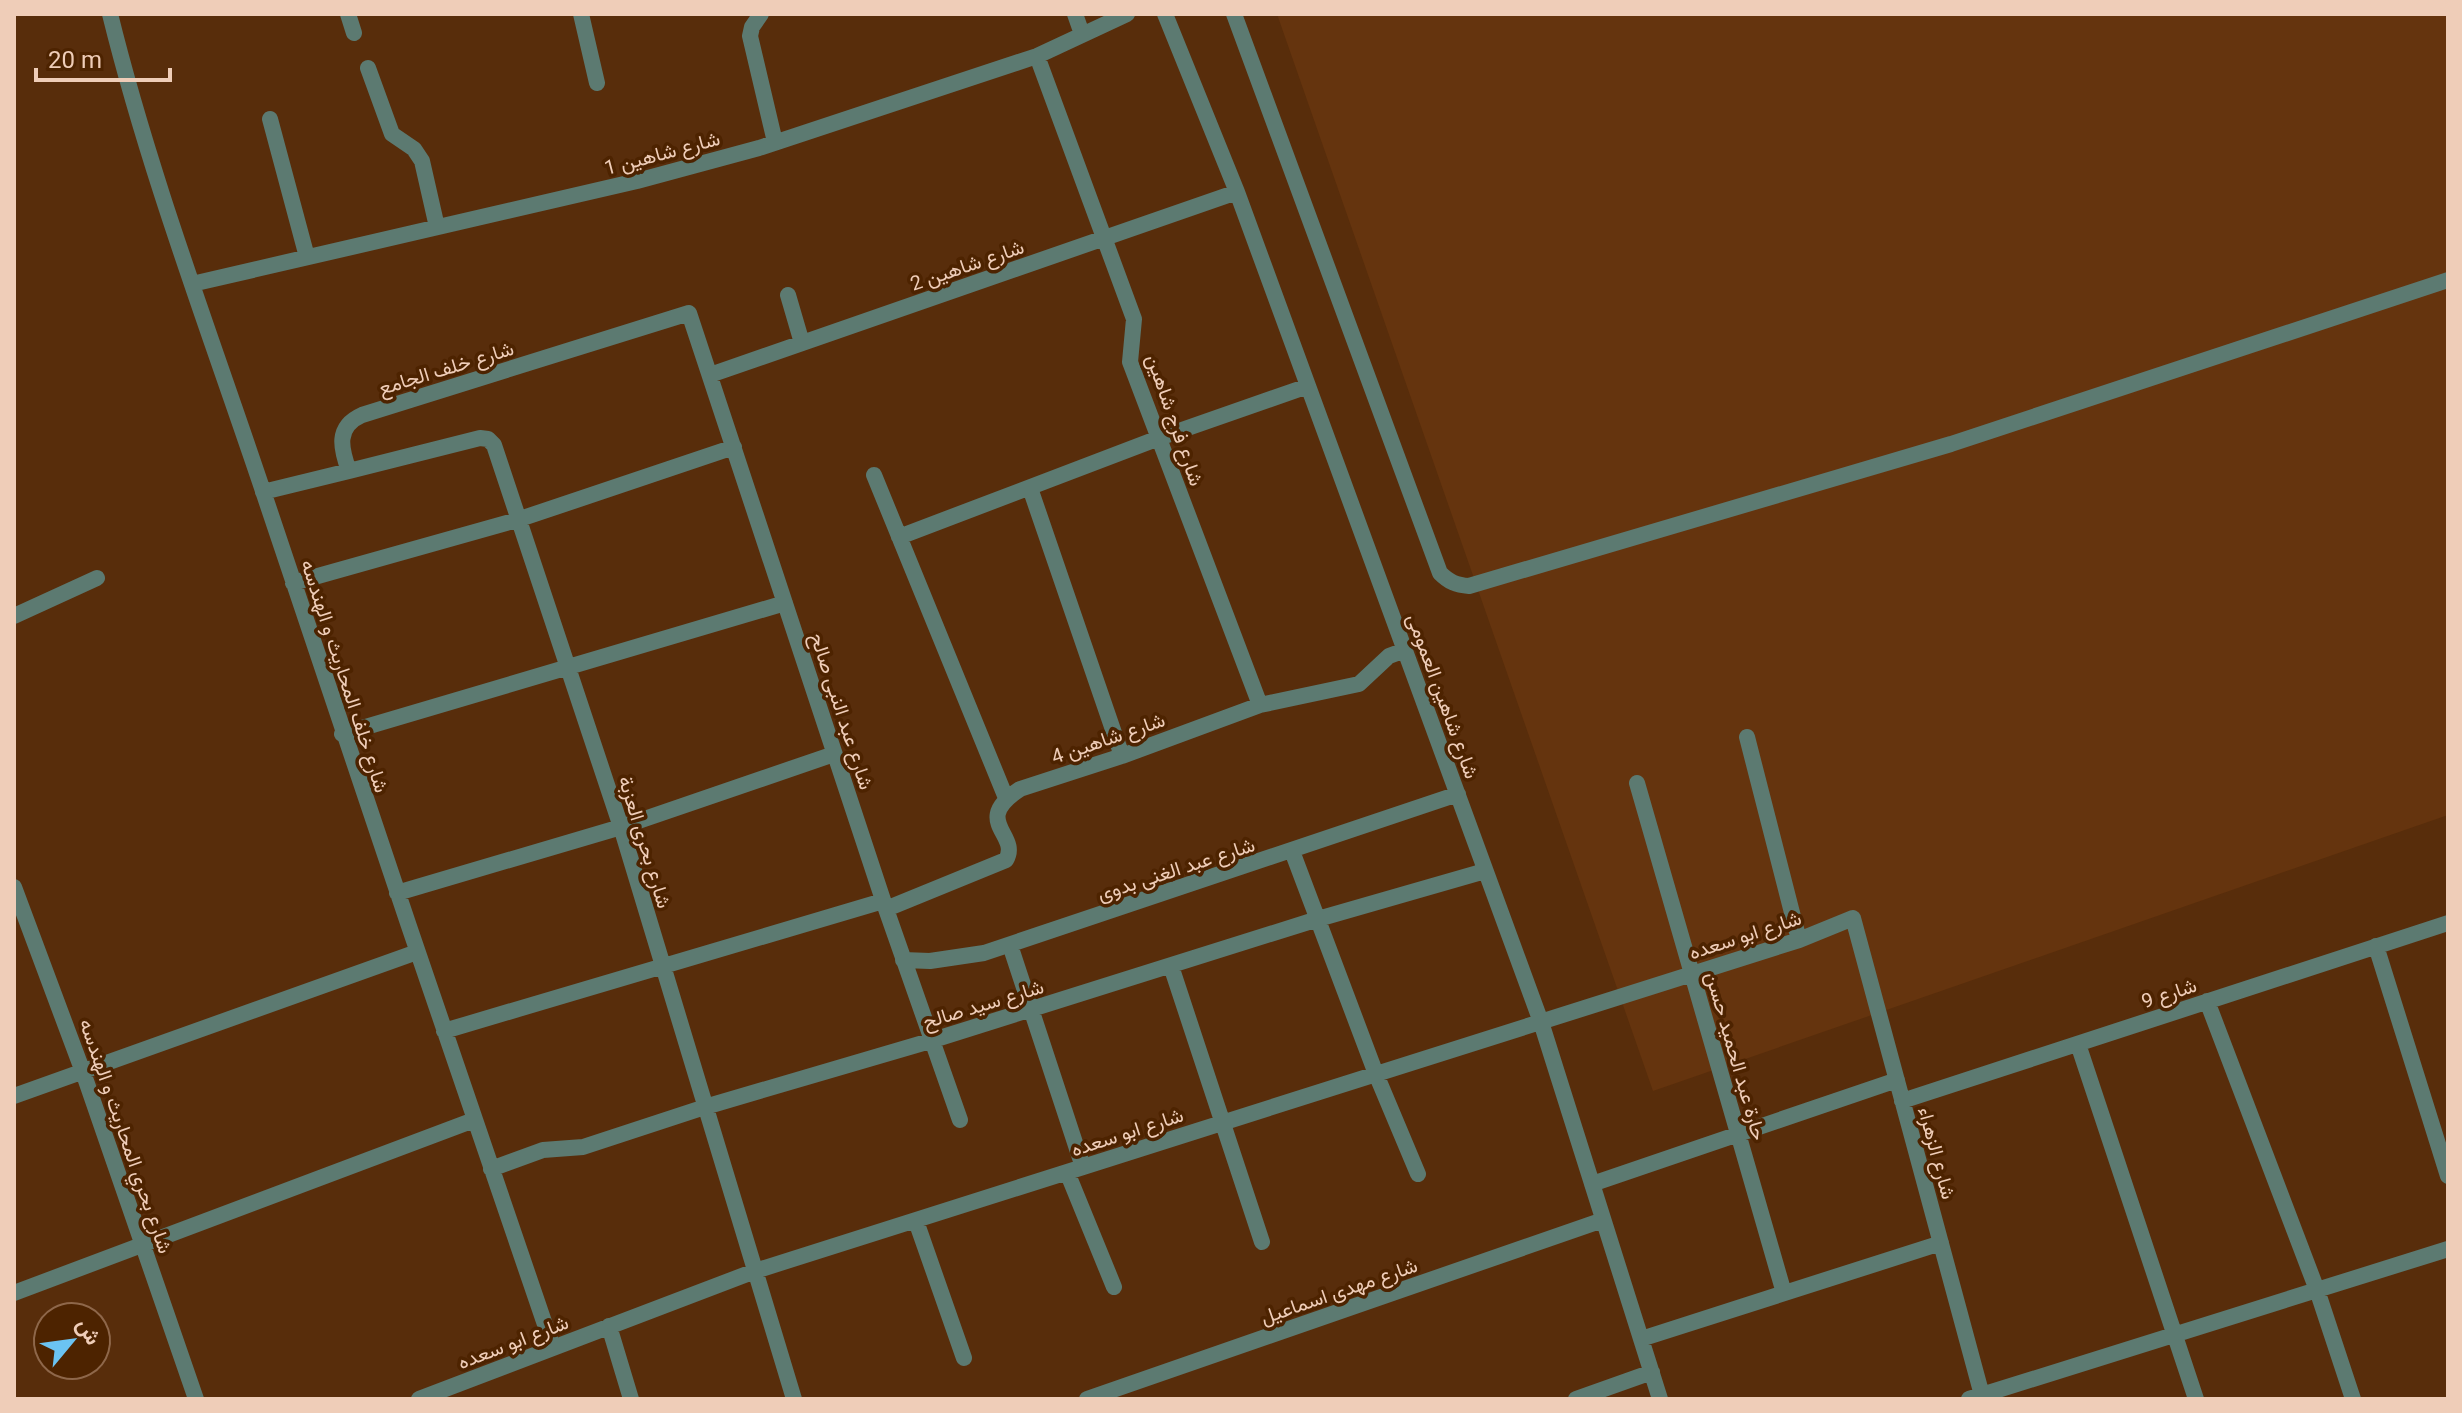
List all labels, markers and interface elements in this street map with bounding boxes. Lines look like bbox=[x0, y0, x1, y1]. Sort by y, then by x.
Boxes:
scale bar bbox=[36, 32, 170, 82]
text: 20 m bbox=[48, 46, 102, 74]
street label: شارع شاهين 1 bbox=[602, 126, 723, 182]
street label: شارع شاهين 2 bbox=[907, 234, 1028, 298]
street label: شارع خلف الجامع bbox=[375, 336, 517, 402]
street label: شارع فرج شاهين bbox=[1139, 351, 1209, 490]
street label: شارع خلف المحاريث و الهندسه bbox=[294, 556, 394, 796]
street label: شارع شاهين العمومى bbox=[1400, 610, 1484, 782]
street label: شارع عبد النبى صالح bbox=[803, 630, 879, 793]
street label: شارع شاهين 4 bbox=[1048, 707, 1169, 771]
street label: شارع بحرى العزبة bbox=[612, 773, 676, 912]
street label: شارع عبد الغنى بدوى bbox=[1094, 832, 1258, 908]
street label: شارع ابو سعده bbox=[1686, 906, 1805, 966]
street label: حارة عبد الحميد حسن bbox=[1699, 969, 1772, 1143]
street label: شارع 9 bbox=[2138, 973, 2200, 1015]
street label: شارع سيد صالح bbox=[920, 974, 1047, 1036]
street label: شارع بحري المحاريث و الهندسه bbox=[70, 1016, 177, 1258]
street label: شارع ابو سعده bbox=[1068, 1103, 1187, 1163]
street label: شارع الزهراء bbox=[1911, 1104, 1961, 1202]
street label: شارع مهدى اسماعيل bbox=[1257, 1253, 1421, 1331]
north arrow bbox=[32, 1301, 112, 1381]
street label: شارع ابو سعده bbox=[454, 1310, 573, 1376]
text: ش bbox=[71, 1314, 106, 1350]

